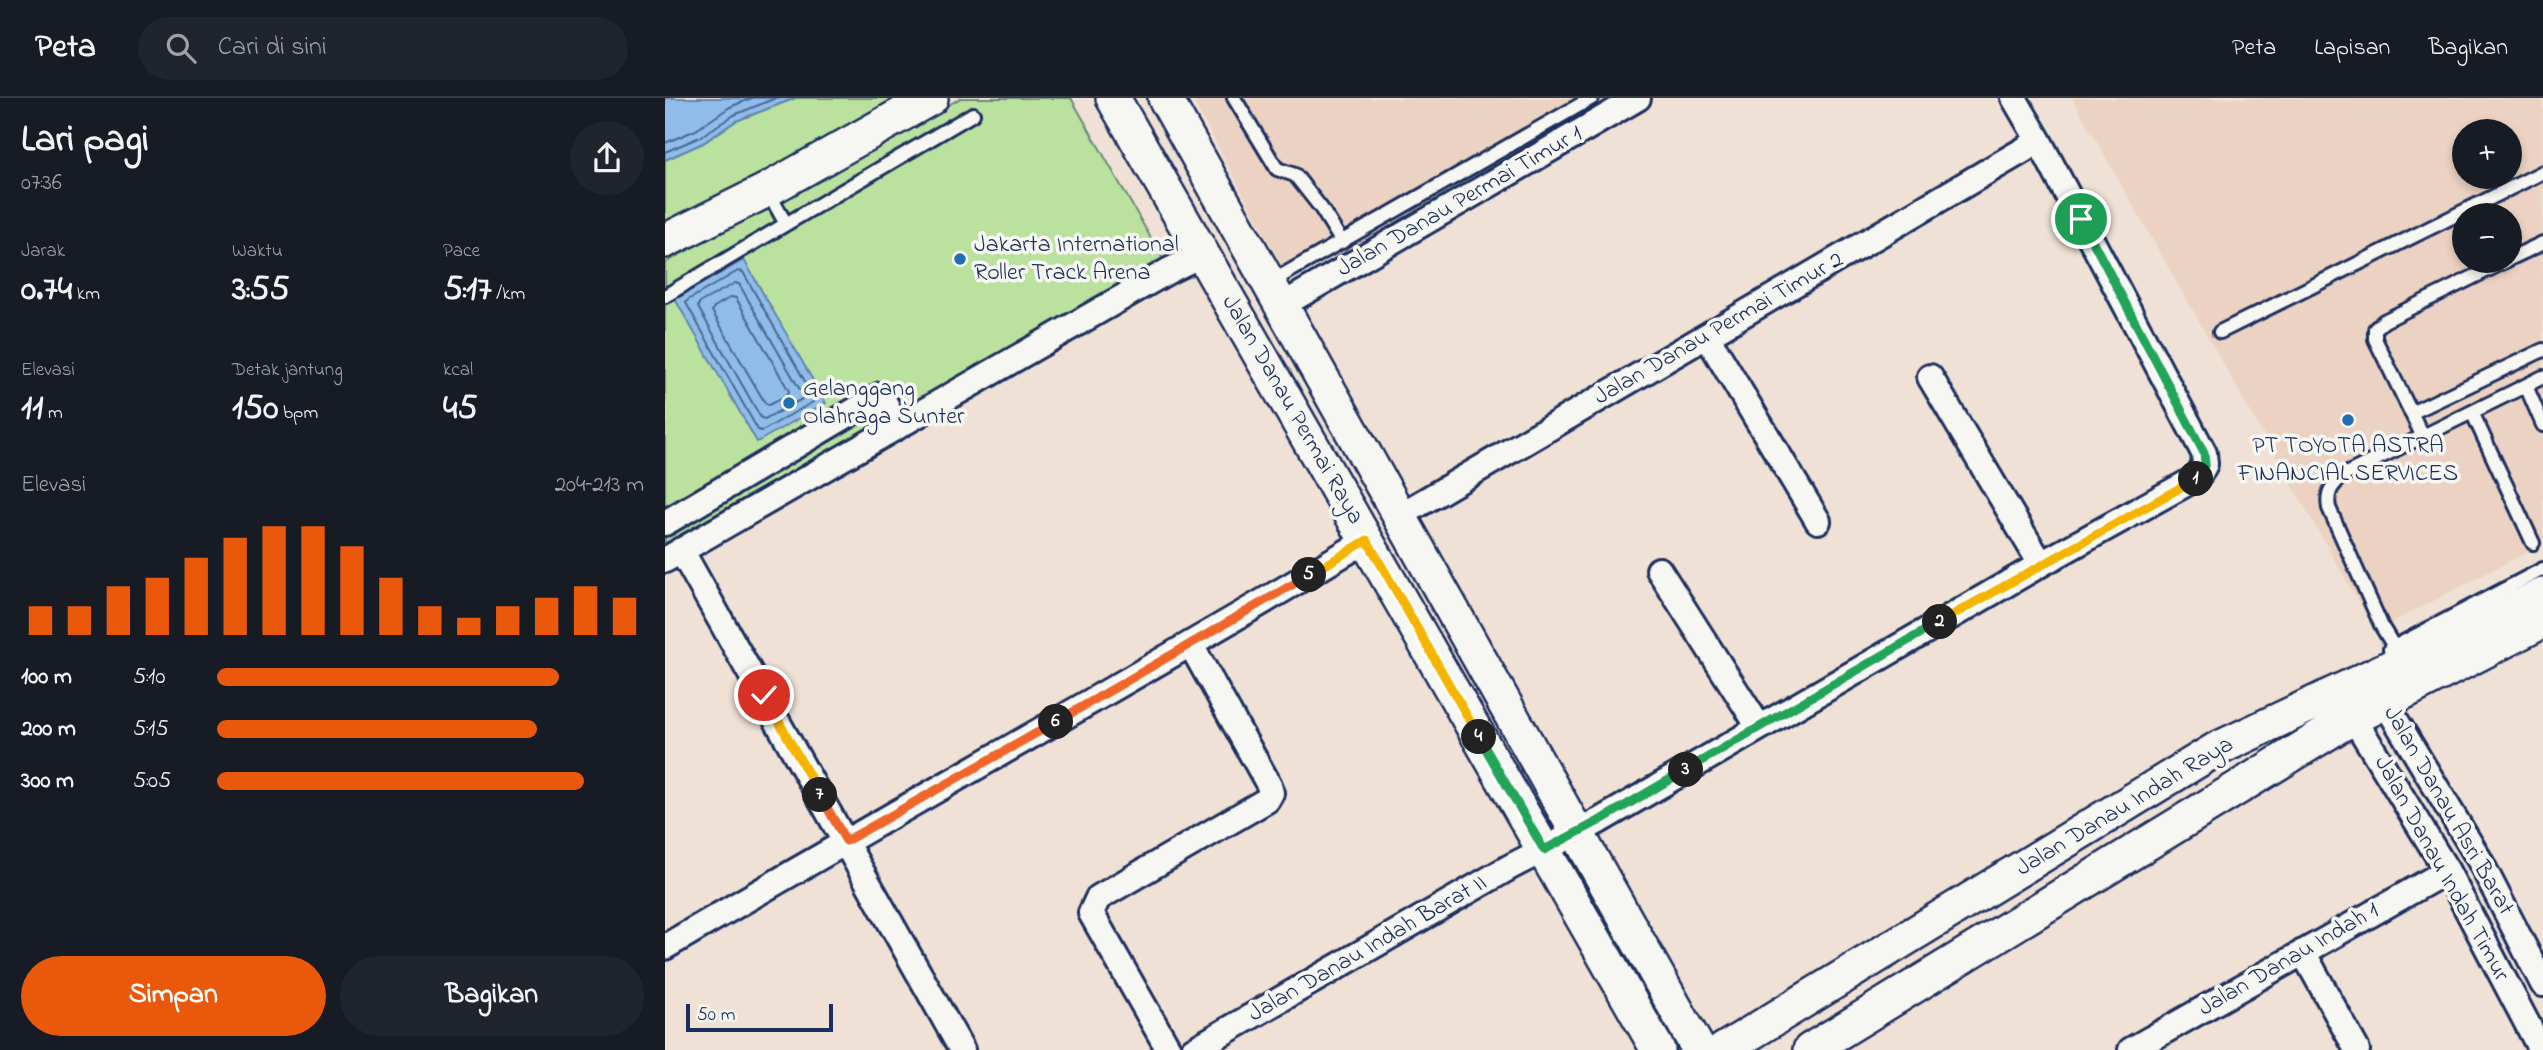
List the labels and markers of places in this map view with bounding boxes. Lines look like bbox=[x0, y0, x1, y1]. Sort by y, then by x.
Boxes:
pin bbox=[2051, 189, 2111, 249]
place label: Jakarta International Roller Track Arena bbox=[974, 228, 1179, 291]
marker: Jakarta International Roller Track Arena bbox=[952, 251, 968, 267]
place label: Gelanggang Olahraga Sunter bbox=[803, 372, 965, 435]
marker: Gelanggang Olahraga Sunter bbox=[781, 395, 797, 411]
marker: PT TOYOTA ASTRA FINANCIAL SERVICES bbox=[2340, 412, 2356, 428]
place label: PT TOYOTA ASTRA FINANCIAL SERVICES bbox=[2237, 429, 2458, 492]
pin: 1 bbox=[2179, 462, 2213, 496]
pin: 5 bbox=[1291, 558, 1327, 592]
pin: 2 bbox=[1923, 604, 1957, 640]
pin bbox=[734, 665, 794, 725]
pin: 6 bbox=[1039, 704, 1073, 740]
pin: 4 bbox=[1461, 720, 1497, 754]
pin: 3 bbox=[1669, 752, 1703, 788]
pin: 7 bbox=[803, 778, 837, 812]

